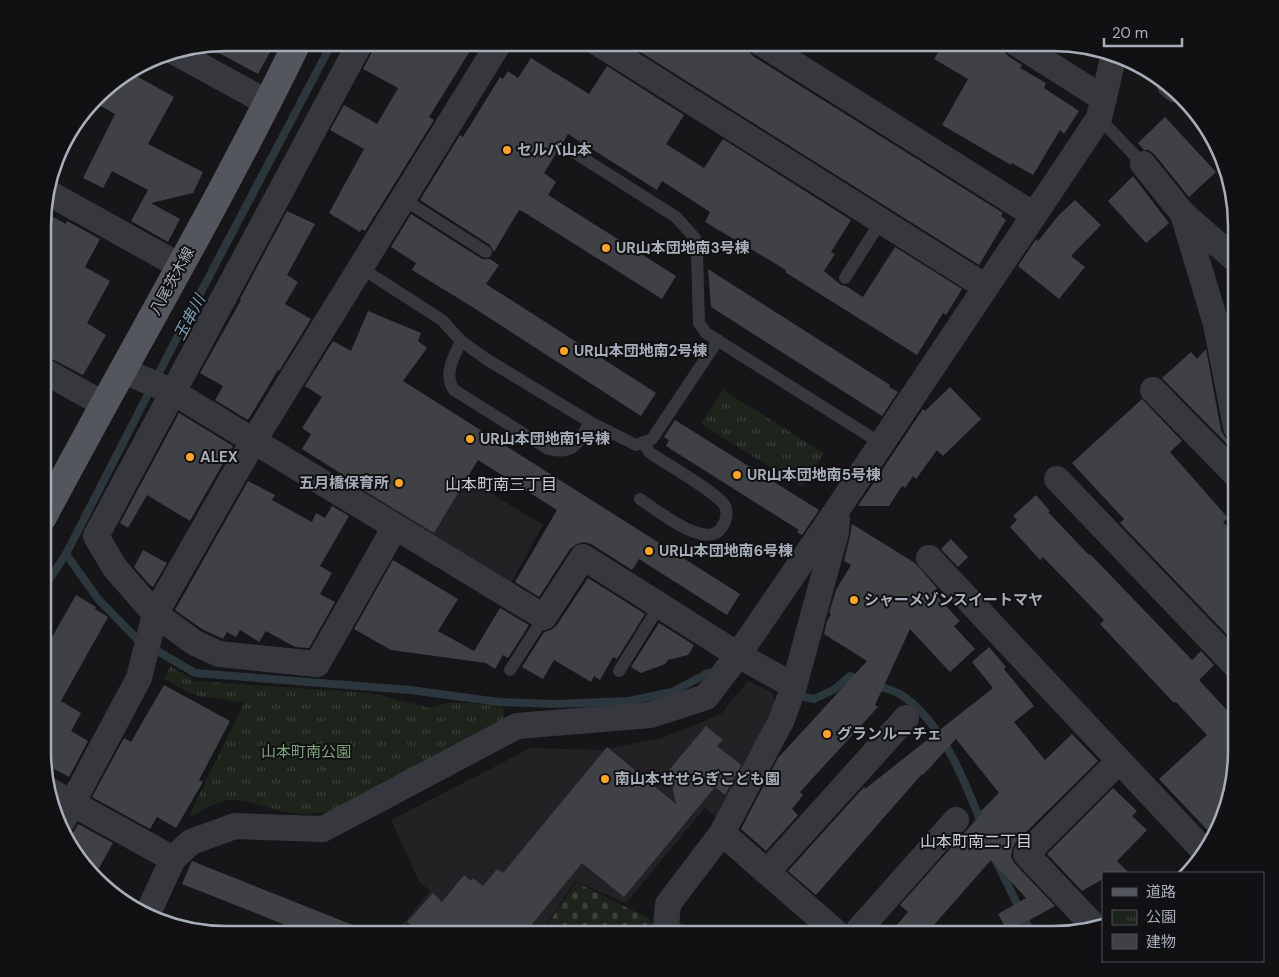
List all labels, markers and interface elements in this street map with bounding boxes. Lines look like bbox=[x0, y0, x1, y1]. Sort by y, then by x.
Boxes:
scale bar bbox=[1104, 15, 1182, 47]
text: 20 m bbox=[1112, 23, 1148, 43]
place label: セルバ山本 bbox=[517, 140, 592, 160]
marker: セルバ山本 bbox=[501, 144, 513, 156]
place label: UR山本団地南3号棟 bbox=[616, 238, 750, 258]
marker: UR山本団地南3号棟 bbox=[600, 242, 612, 254]
street label: 八尾茨木線 bbox=[145, 243, 199, 319]
water label: 玉串川 bbox=[169, 289, 211, 343]
place label: UR山本団地南2号棟 bbox=[574, 341, 707, 361]
marker: UR山本団地南2号棟 bbox=[558, 345, 570, 357]
place label: UR山本団地南1号棟 bbox=[480, 429, 610, 449]
marker: UR山本団地南1号棟 bbox=[464, 433, 476, 445]
place label: ALEX bbox=[200, 447, 238, 467]
marker: ALEX bbox=[184, 451, 196, 463]
place label: UR山本団地南5号棟 bbox=[747, 465, 881, 485]
marker: UR山本団地南5号棟 bbox=[731, 469, 743, 481]
place label: 五月橋保育所 bbox=[299, 473, 389, 493]
district label: 山本町南三丁目 bbox=[445, 474, 557, 495]
marker: 五月橋保育所 bbox=[393, 477, 405, 489]
place label: UR山本団地南6号棟 bbox=[659, 541, 793, 561]
marker: UR山本団地南6号棟 bbox=[643, 545, 655, 557]
place label: シャーメゾンスイートマヤ bbox=[864, 590, 1043, 610]
marker: シャーメゾンスイートマヤ bbox=[848, 594, 860, 606]
place label: グランルーチェ bbox=[837, 724, 942, 744]
marker: グランルーチェ bbox=[821, 728, 833, 740]
park label: 山本町南公園 bbox=[261, 742, 351, 762]
place label: 南山本せせらぎこども園 bbox=[615, 769, 780, 789]
marker: 南山本せせらぎこども園 bbox=[599, 773, 611, 785]
district label: 山本町南二丁目 bbox=[920, 831, 1032, 852]
legend bbox=[1102, 872, 1264, 962]
text: 道路 bbox=[1146, 882, 1176, 902]
text: 公園 bbox=[1146, 907, 1176, 927]
text: 建物 bbox=[1146, 932, 1176, 952]

